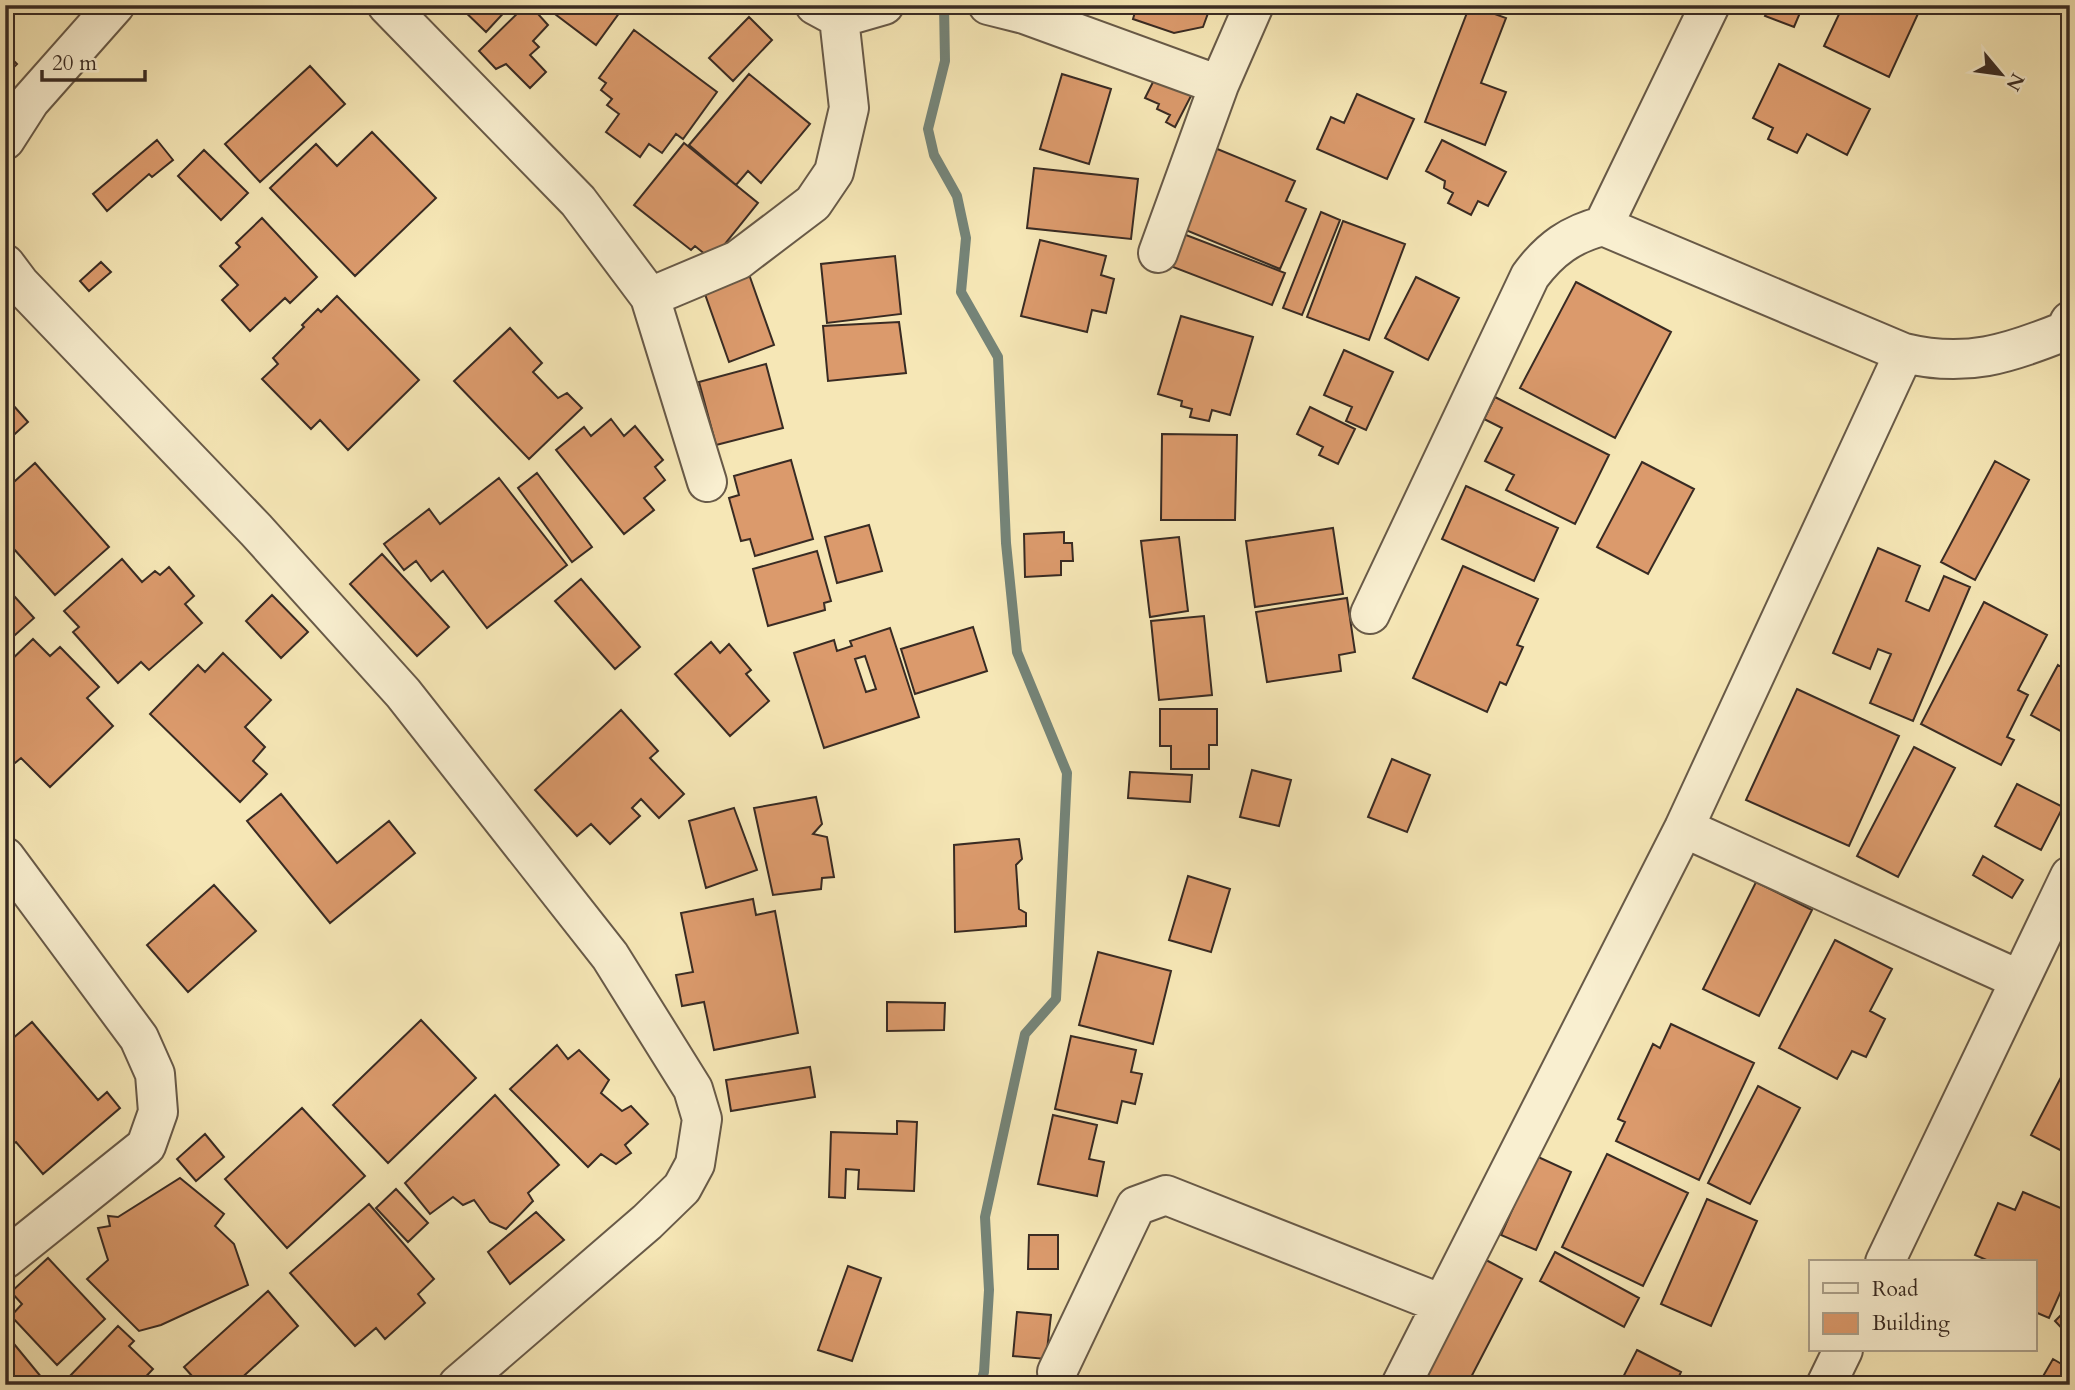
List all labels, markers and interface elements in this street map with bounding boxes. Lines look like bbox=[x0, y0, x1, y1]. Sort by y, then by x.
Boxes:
scale bar bbox=[42, 38, 145, 82]
north arrow bbox=[1966, 38, 2036, 108]
text: 20 m bbox=[52, 49, 97, 78]
text: N bbox=[1999, 68, 2030, 96]
legend bbox=[1809, 1260, 2036, 1352]
text: Road bbox=[1872, 1275, 1918, 1304]
text: Building bbox=[1872, 1309, 1950, 1338]

